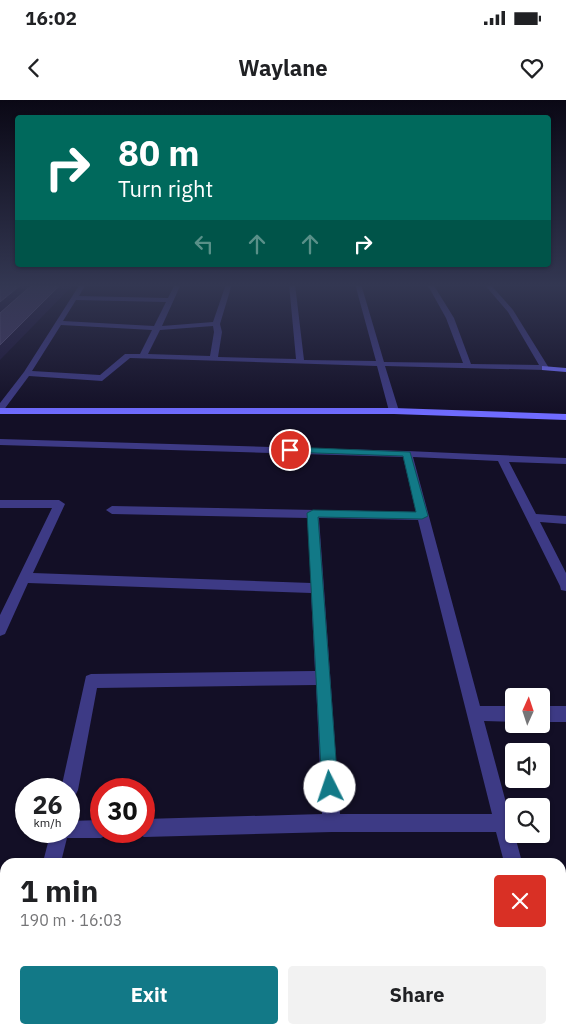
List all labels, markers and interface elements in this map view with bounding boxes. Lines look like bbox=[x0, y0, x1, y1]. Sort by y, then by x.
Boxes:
text: 16:02 bbox=[25, 6, 77, 30]
text: Waylane bbox=[238, 53, 328, 82]
icon: back bbox=[20, 54, 48, 82]
icon: heart bbox=[518, 54, 546, 82]
text: 80 m bbox=[118, 130, 200, 176]
icon: right bbox=[35, 135, 100, 200]
text: Turn right bbox=[118, 174, 213, 203]
icon: left bbox=[190, 230, 218, 258]
icon: ahead bbox=[243, 230, 271, 258]
icon: ahead bbox=[296, 230, 324, 258]
icon: right bbox=[349, 230, 377, 258]
pin bbox=[269, 429, 311, 471]
icon: arrive bbox=[276, 436, 304, 464]
north arrow bbox=[505, 688, 550, 732]
map controls bbox=[505, 688, 550, 843]
button: sound bbox=[505, 743, 550, 788]
position arrow bbox=[303, 760, 355, 812]
speed limit sign: 30 bbox=[90, 778, 155, 843]
text: 26 bbox=[32, 788, 63, 821]
button: search bbox=[505, 798, 550, 843]
text: km/h bbox=[33, 815, 62, 830]
text: 1 min bbox=[20, 871, 98, 910]
button: close bbox=[494, 875, 546, 927]
text: 190 m · 16:03 bbox=[20, 910, 122, 930]
button: Exit bbox=[20, 966, 278, 1024]
button: Share bbox=[288, 966, 546, 1024]

